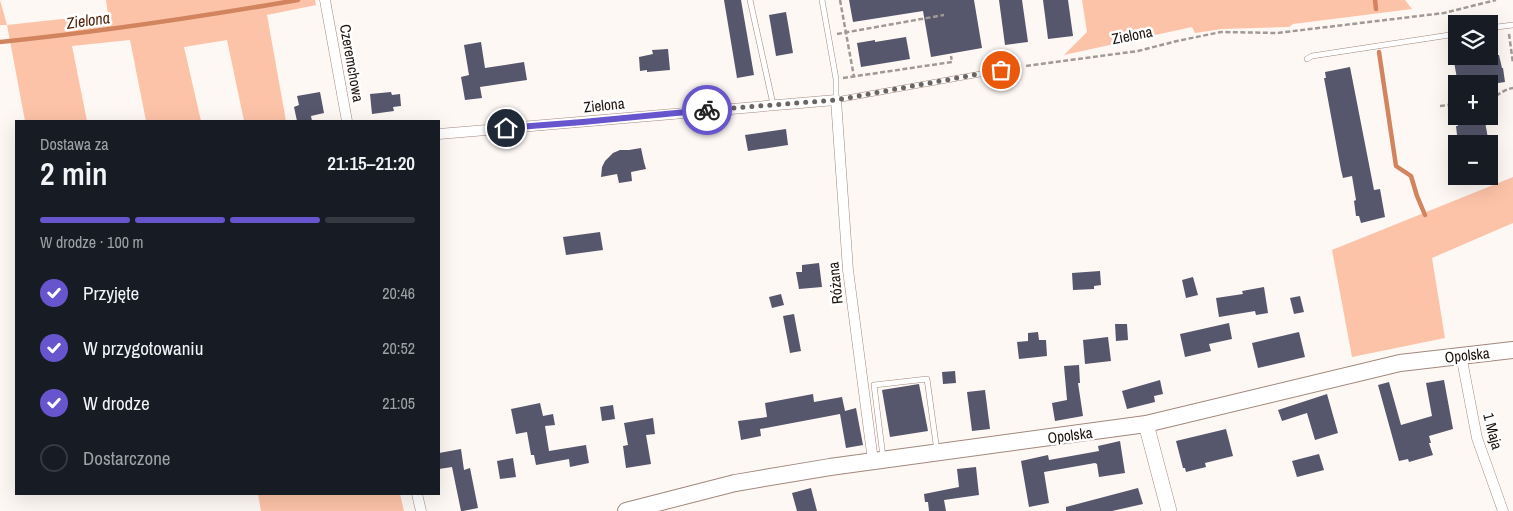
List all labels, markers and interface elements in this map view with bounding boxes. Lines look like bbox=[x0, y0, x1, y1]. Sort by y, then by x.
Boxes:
water label: Zielona bbox=[64, 6, 111, 34]
map controls bbox=[1448, 15, 1498, 185]
button: layers bbox=[1448, 15, 1498, 65]
street label: Zielona bbox=[1110, 21, 1154, 49]
street label: Czeremchowa bbox=[335, 22, 369, 104]
pin bbox=[980, 49, 1022, 91]
icon: bag bbox=[987, 56, 1015, 84]
button: + bbox=[1448, 75, 1498, 125]
courier bbox=[682, 85, 732, 135]
street label: Zielona bbox=[582, 92, 626, 118]
icon: bike bbox=[693, 96, 721, 124]
pin bbox=[485, 107, 527, 149]
icon: home bbox=[492, 114, 520, 142]
text: Dostawa za bbox=[40, 133, 109, 155]
button: − bbox=[1448, 135, 1498, 185]
text: 21:15–21:20 bbox=[327, 150, 415, 176]
text: 2 min bbox=[40, 152, 108, 195]
text: W drodze · 100 m bbox=[40, 231, 144, 253]
street label: Różana bbox=[822, 261, 848, 305]
icon: check bbox=[40, 279, 68, 307]
text: Przyjęte bbox=[83, 280, 139, 306]
text: 20:46 bbox=[382, 282, 415, 304]
icon: check bbox=[40, 334, 68, 362]
text: W przygotowaniu bbox=[83, 335, 203, 361]
text: 20:52 bbox=[382, 337, 415, 359]
street label: Opolska bbox=[1443, 342, 1491, 368]
icon: check bbox=[40, 389, 68, 417]
text: W drodze bbox=[83, 390, 150, 416]
text: 21:05 bbox=[382, 392, 415, 414]
street label: 1 Maja bbox=[1478, 410, 1508, 452]
street label: Opolska bbox=[1046, 422, 1094, 448]
text: Dostarczone bbox=[83, 445, 170, 471]

